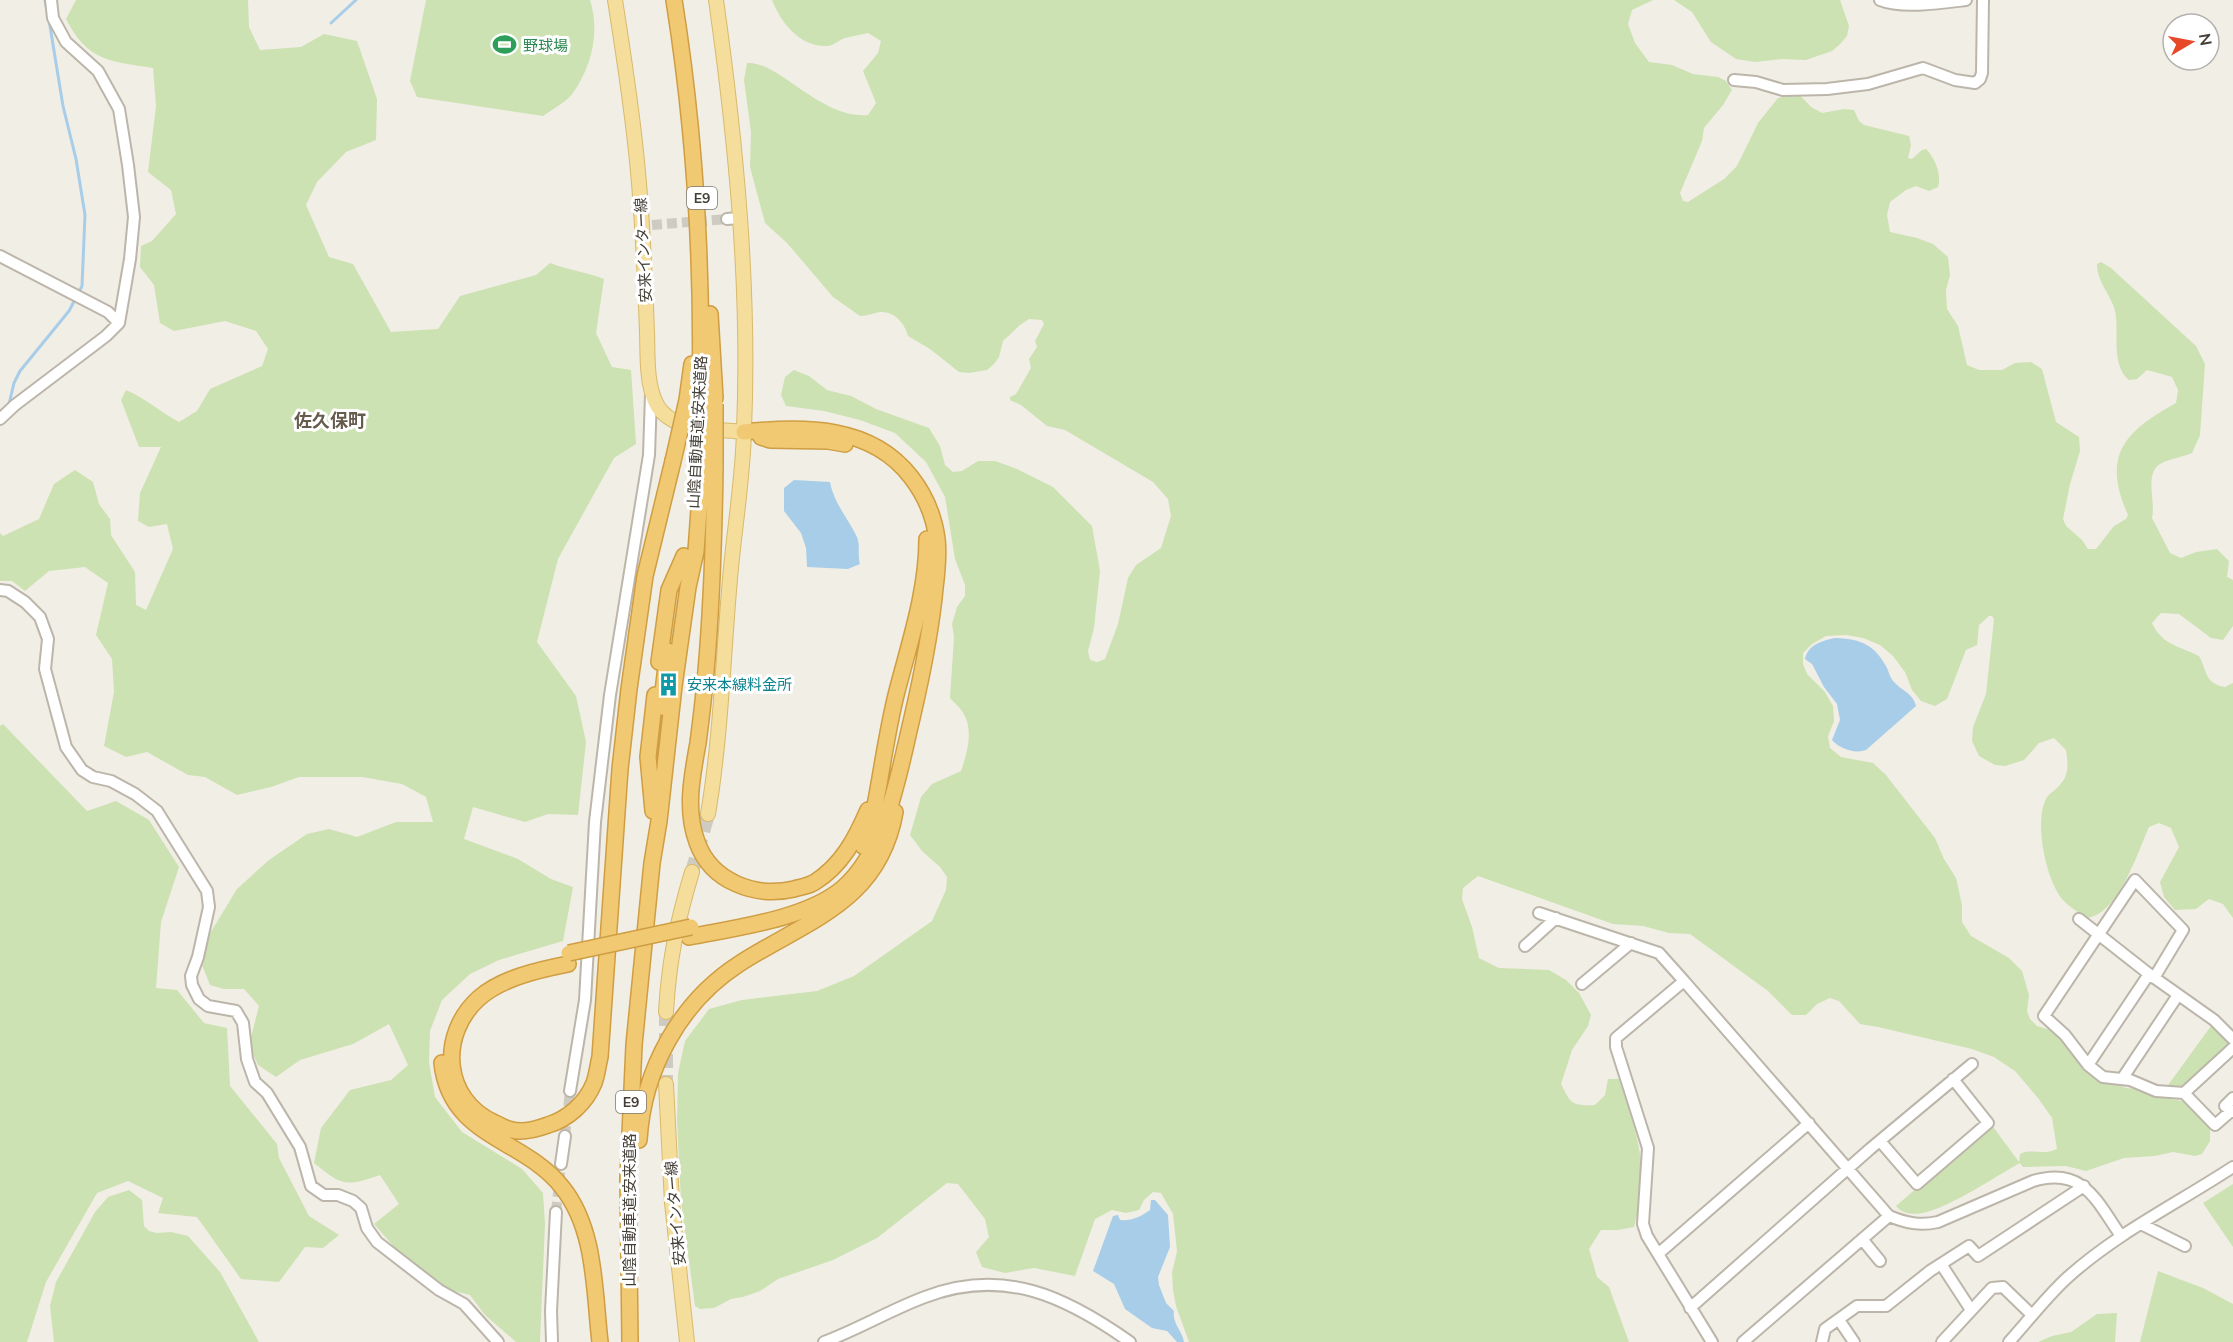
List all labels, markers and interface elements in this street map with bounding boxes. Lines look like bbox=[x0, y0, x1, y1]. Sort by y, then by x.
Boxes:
north arrow bbox=[2161, 12, 2221, 72]
sports icon: 野球場 bbox=[492, 32, 518, 58]
text: N bbox=[2195, 32, 2217, 47]
place label: 野球場 bbox=[523, 36, 568, 55]
road number: E9 bbox=[687, 187, 717, 209]
street label: 安来インター線 bbox=[631, 197, 655, 303]
street label: 山陰自動車道;安来道路 bbox=[683, 355, 711, 509]
district label: 佐久保町 bbox=[294, 409, 366, 432]
building icon: 安来本線料金所 bbox=[656, 671, 682, 697]
place label: 安来本線料金所 bbox=[687, 675, 792, 694]
road number: E9 bbox=[616, 1091, 646, 1113]
street label: 山陰自動車道;安来道路 bbox=[620, 1133, 639, 1287]
street label: 安来インター線 bbox=[661, 1160, 689, 1266]

